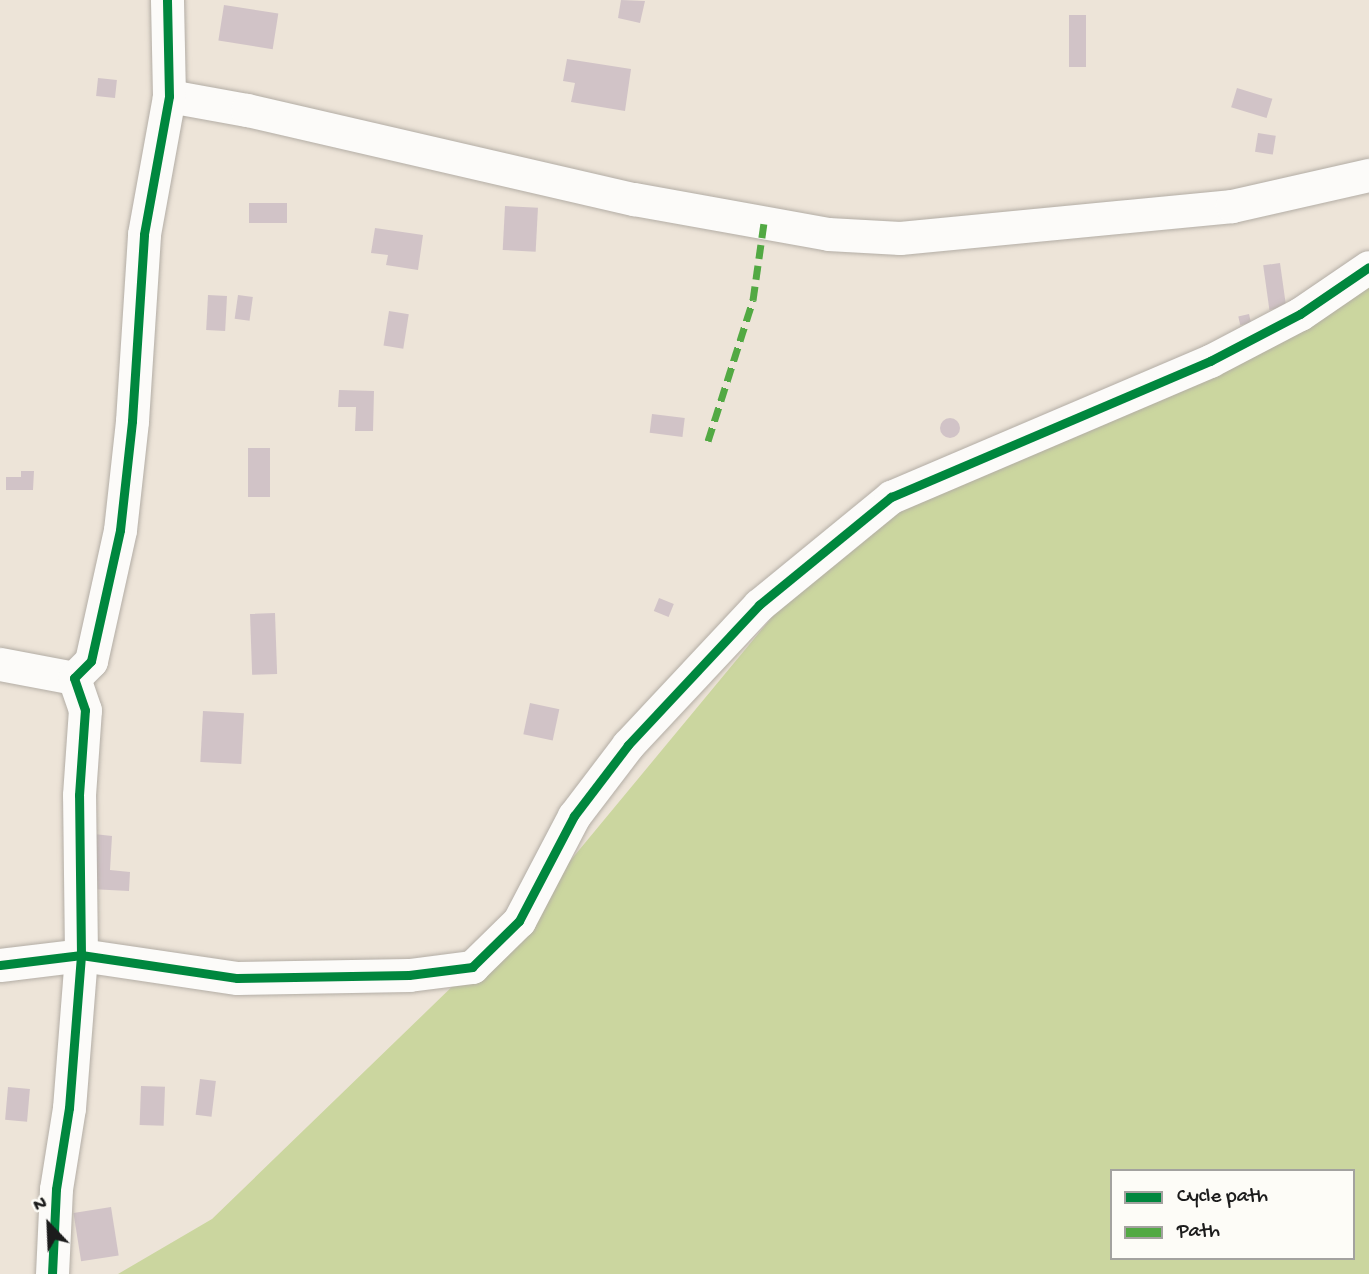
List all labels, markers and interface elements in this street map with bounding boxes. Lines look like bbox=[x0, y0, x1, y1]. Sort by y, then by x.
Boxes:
legend bbox=[1110, 1169, 1355, 1260]
text: Cycle path bbox=[1177, 1185, 1268, 1210]
north arrow bbox=[14, 1190, 84, 1260]
text: N bbox=[30, 1192, 51, 1218]
text: Path bbox=[1177, 1220, 1220, 1245]

